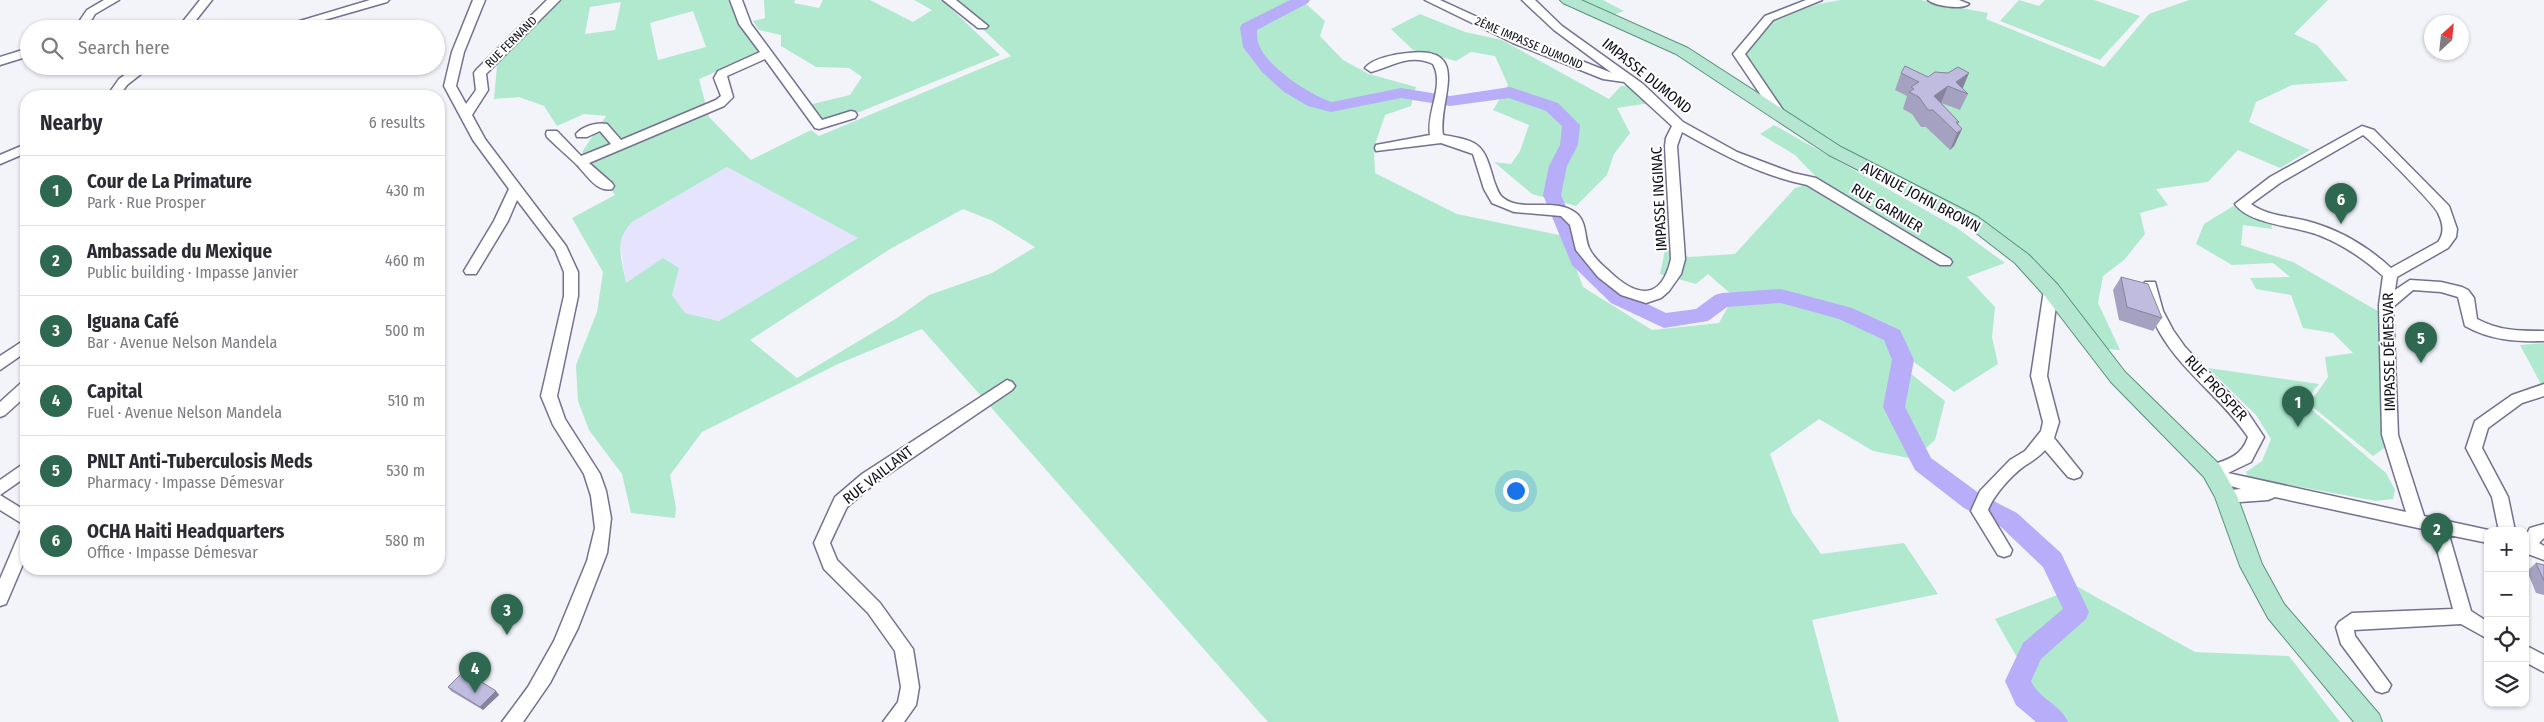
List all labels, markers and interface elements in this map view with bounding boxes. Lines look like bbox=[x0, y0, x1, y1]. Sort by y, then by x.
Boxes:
street label: RUE FERNAND bbox=[482, 13, 540, 71]
street label: 2ÈME IMPASSE DUMOND bbox=[1473, 13, 1585, 72]
north arrow bbox=[2424, 15, 2469, 60]
search box bbox=[20, 20, 445, 75]
icon: search bbox=[38, 34, 66, 62]
street label: IMPASSE DUMOND bbox=[1599, 34, 1695, 118]
text: Search here bbox=[78, 36, 170, 59]
text: Nearby bbox=[40, 110, 102, 136]
text: 6 results bbox=[369, 113, 425, 132]
street label: IMPASSE INGINAC bbox=[1647, 146, 1671, 252]
street label: AVENUE JOHN BROWN bbox=[1858, 158, 1984, 236]
text: Cour de La Primature bbox=[87, 170, 252, 193]
street label: RUE GARNIER bbox=[1848, 180, 1926, 236]
text: 1 bbox=[53, 181, 59, 200]
text: 430 m bbox=[386, 181, 425, 200]
pin: 6 bbox=[2325, 183, 2357, 224]
text: Park · Rue Prosper bbox=[87, 193, 206, 212]
text: Ambassade du Mexique bbox=[87, 240, 272, 263]
text: 2 bbox=[52, 251, 60, 270]
text: 460 m bbox=[385, 251, 425, 270]
text: Public building · Impasse Janvier bbox=[87, 263, 298, 282]
street label: IMPASSE DÉMESVAR bbox=[2379, 293, 2399, 411]
text: Iguana Café bbox=[87, 310, 179, 333]
text: 3 bbox=[52, 321, 60, 340]
text: 500 m bbox=[385, 321, 425, 340]
pin: 5 bbox=[2405, 322, 2437, 363]
text: Bar · Avenue Nelson Mandela bbox=[87, 333, 277, 352]
street label: RUE PROSPER bbox=[2181, 351, 2251, 425]
text: Capital bbox=[87, 380, 142, 403]
pin: 1 bbox=[2282, 386, 2314, 427]
text: 4 bbox=[52, 391, 60, 410]
text: 510 m bbox=[388, 391, 425, 410]
text: Fuel · Avenue Nelson Mandela bbox=[87, 403, 282, 422]
street label: RUE VAILLANT bbox=[839, 442, 917, 508]
text: PNLT Anti-Tuberculosis Meds bbox=[87, 450, 313, 473]
text: 5 bbox=[52, 461, 60, 480]
text: 530 m bbox=[386, 461, 425, 480]
text: Pharmacy · Impasse Démesvar bbox=[87, 473, 284, 492]
your location bbox=[1503, 478, 1529, 504]
pin: 2 bbox=[2421, 513, 2453, 554]
text: OCHA Haiti Headquarters bbox=[87, 520, 284, 543]
map controls bbox=[2484, 527, 2529, 707]
button: + bbox=[2484, 527, 2529, 572]
text: 6 bbox=[52, 531, 60, 550]
text: 580 m bbox=[385, 531, 425, 550]
text: Office · Impasse Démesvar bbox=[87, 543, 258, 562]
button: − bbox=[2484, 572, 2529, 617]
pin: 3 bbox=[491, 594, 523, 635]
button: locate bbox=[2484, 617, 2529, 662]
pin: 4 bbox=[459, 652, 491, 693]
button: layers bbox=[2484, 662, 2529, 707]

